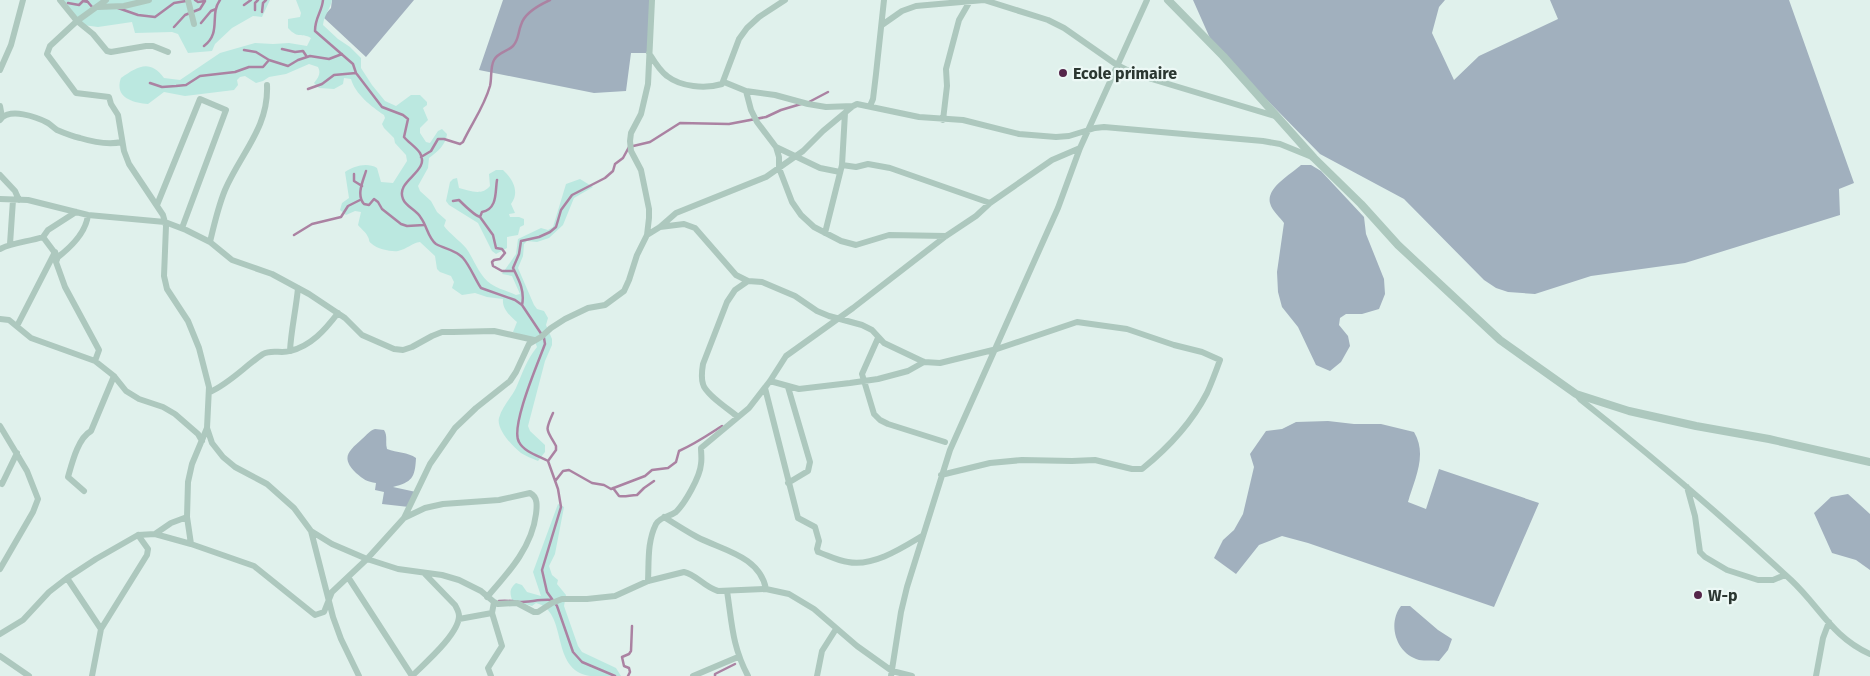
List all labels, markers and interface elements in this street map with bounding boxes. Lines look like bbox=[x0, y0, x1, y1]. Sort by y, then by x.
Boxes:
place label: Ecole primaire bbox=[1073, 64, 1177, 83]
marker: Ecole primaire bbox=[1057, 67, 1069, 79]
place label: W-p bbox=[1708, 586, 1738, 605]
marker: W-p bbox=[1692, 589, 1704, 601]

